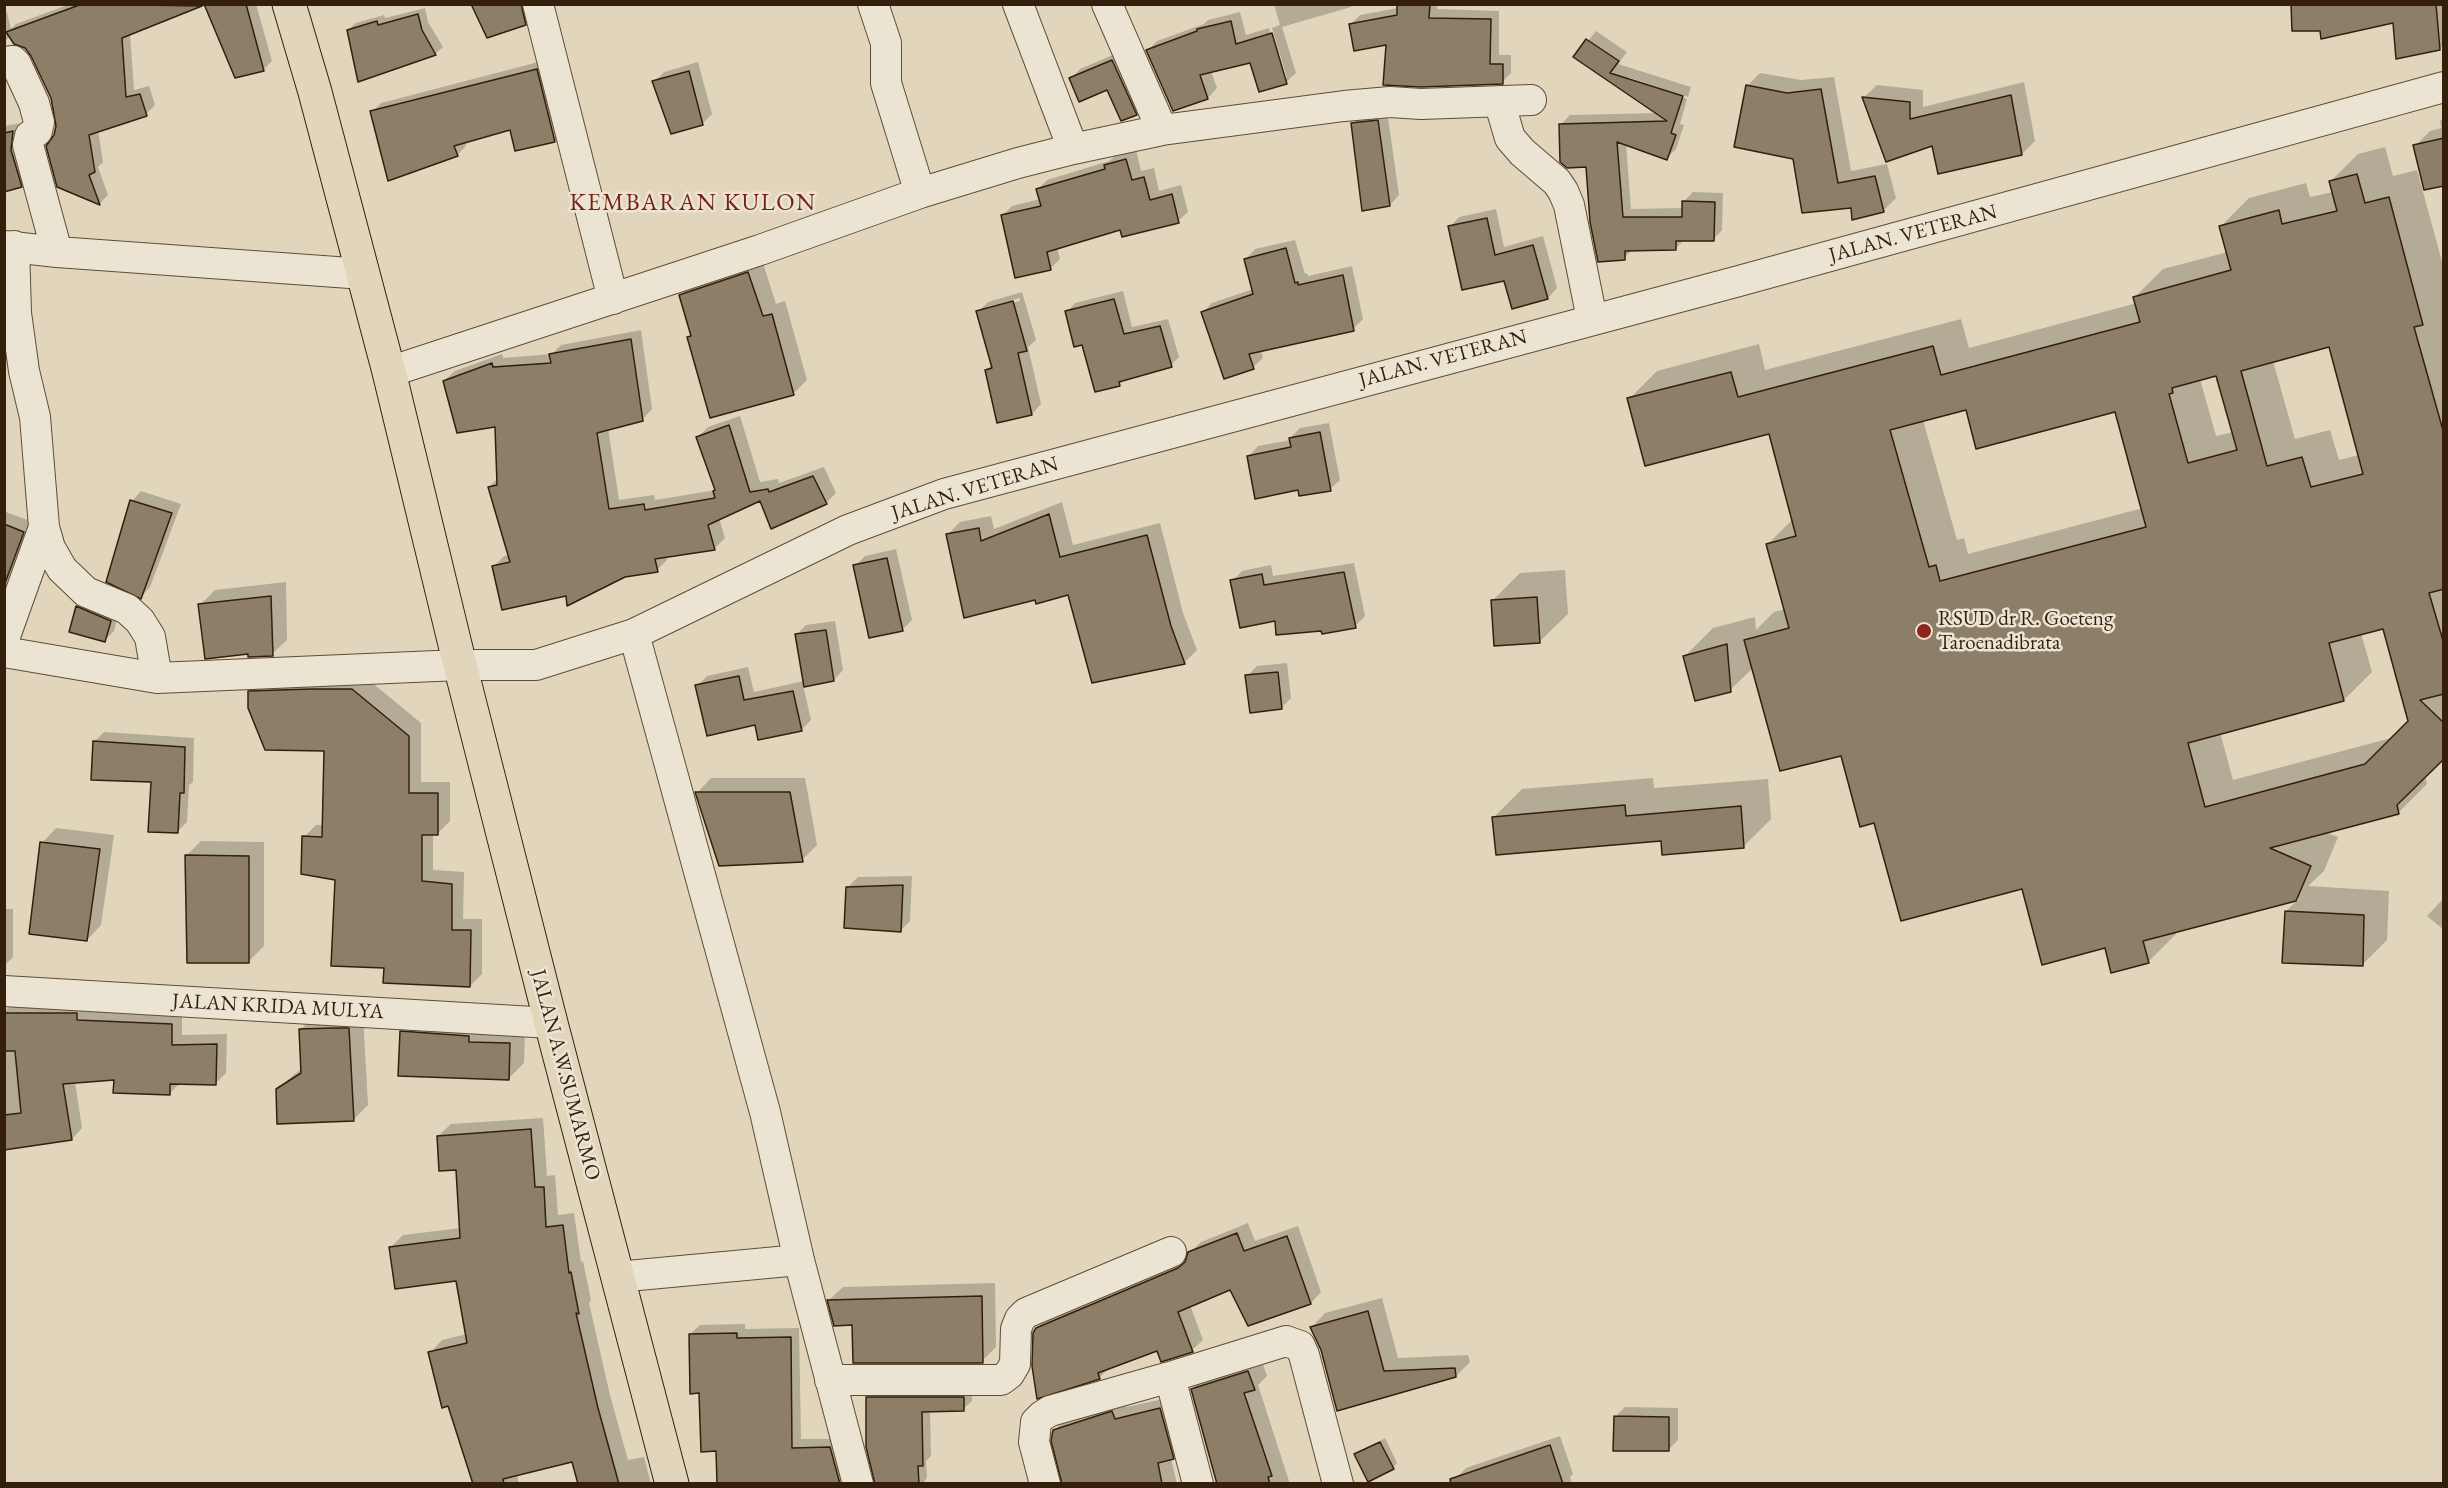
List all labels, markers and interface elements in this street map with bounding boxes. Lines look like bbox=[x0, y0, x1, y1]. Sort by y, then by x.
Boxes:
district label: KEMBARAN KULON bbox=[569, 189, 817, 217]
street label: JALAN. VETERAN bbox=[1826, 199, 2000, 269]
street label: JALAN. VETERAN bbox=[1356, 324, 1530, 394]
street label: JALAN. VETERAN bbox=[889, 452, 1061, 526]
place label: RSUD dr R. Goeteng Taroenadibrata bbox=[1938, 606, 2113, 656]
marker: RSUD dr R. Goeteng Taroenadibrata bbox=[1915, 622, 1933, 640]
street label: JALAN A.W.SUMARMO bbox=[525, 967, 605, 1183]
street label: JALAN KRIDA MULYA bbox=[172, 989, 384, 1025]

